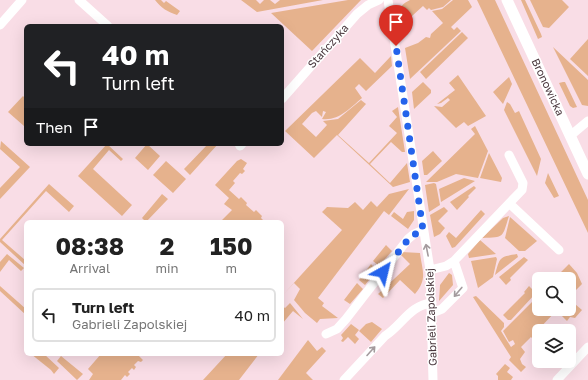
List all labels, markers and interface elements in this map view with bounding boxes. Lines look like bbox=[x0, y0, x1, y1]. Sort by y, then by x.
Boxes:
pin bbox=[379, 5, 413, 46]
icon: arrive bbox=[385, 11, 407, 33]
street label: Stańczyka bbox=[305, 21, 351, 70]
text: 40 m bbox=[102, 38, 169, 71]
icon: left bbox=[36, 40, 88, 92]
street label: Bronowicka bbox=[530, 56, 567, 117]
text: Turn left bbox=[102, 72, 175, 94]
icon: arrive bbox=[80, 116, 102, 138]
text: Then bbox=[36, 118, 72, 136]
text: 08:38 bbox=[55, 231, 124, 260]
text: 2 bbox=[160, 231, 174, 260]
text: 150 bbox=[210, 231, 253, 260]
one-way arrow bbox=[423, 244, 431, 257]
position arrow bbox=[362, 251, 404, 293]
text: Arrival bbox=[69, 260, 110, 276]
text: min bbox=[156, 260, 179, 276]
text: m bbox=[225, 260, 237, 276]
street label: Gabrieli Zapolskiej bbox=[422, 268, 439, 366]
map controls bbox=[532, 272, 576, 368]
button: search bbox=[532, 272, 576, 316]
one-way arrow bbox=[454, 287, 463, 297]
text: Turn left bbox=[72, 298, 134, 316]
icon: left bbox=[38, 304, 60, 326]
text: 40 m bbox=[235, 306, 270, 324]
text: Gabrieli Zapolskiej bbox=[72, 316, 187, 332]
button: layers bbox=[532, 324, 576, 368]
one-way arrow bbox=[366, 346, 375, 356]

